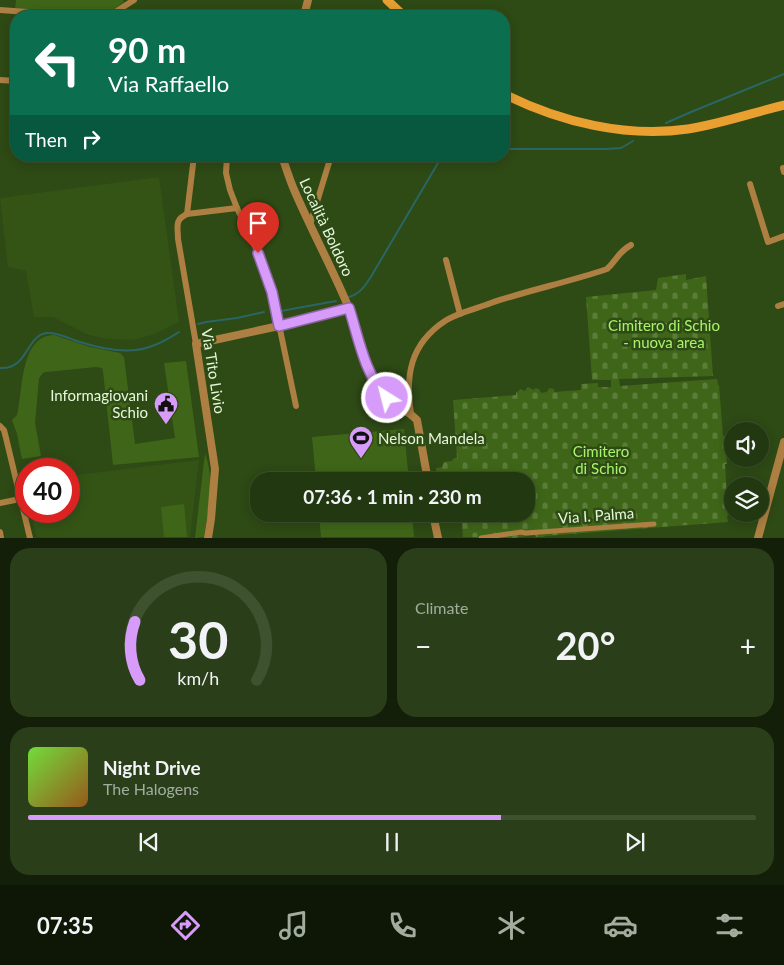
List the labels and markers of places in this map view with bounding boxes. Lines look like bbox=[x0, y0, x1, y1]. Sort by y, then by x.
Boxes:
pin bbox=[237, 202, 279, 253]
place label: Informagiovani Schio bbox=[50, 386, 148, 421]
public building icon: Informagiovani Schio bbox=[153, 391, 179, 425]
sports icon: Nelson Mandela bbox=[348, 425, 374, 459]
place label: Nelson Mandela bbox=[378, 429, 485, 447]

